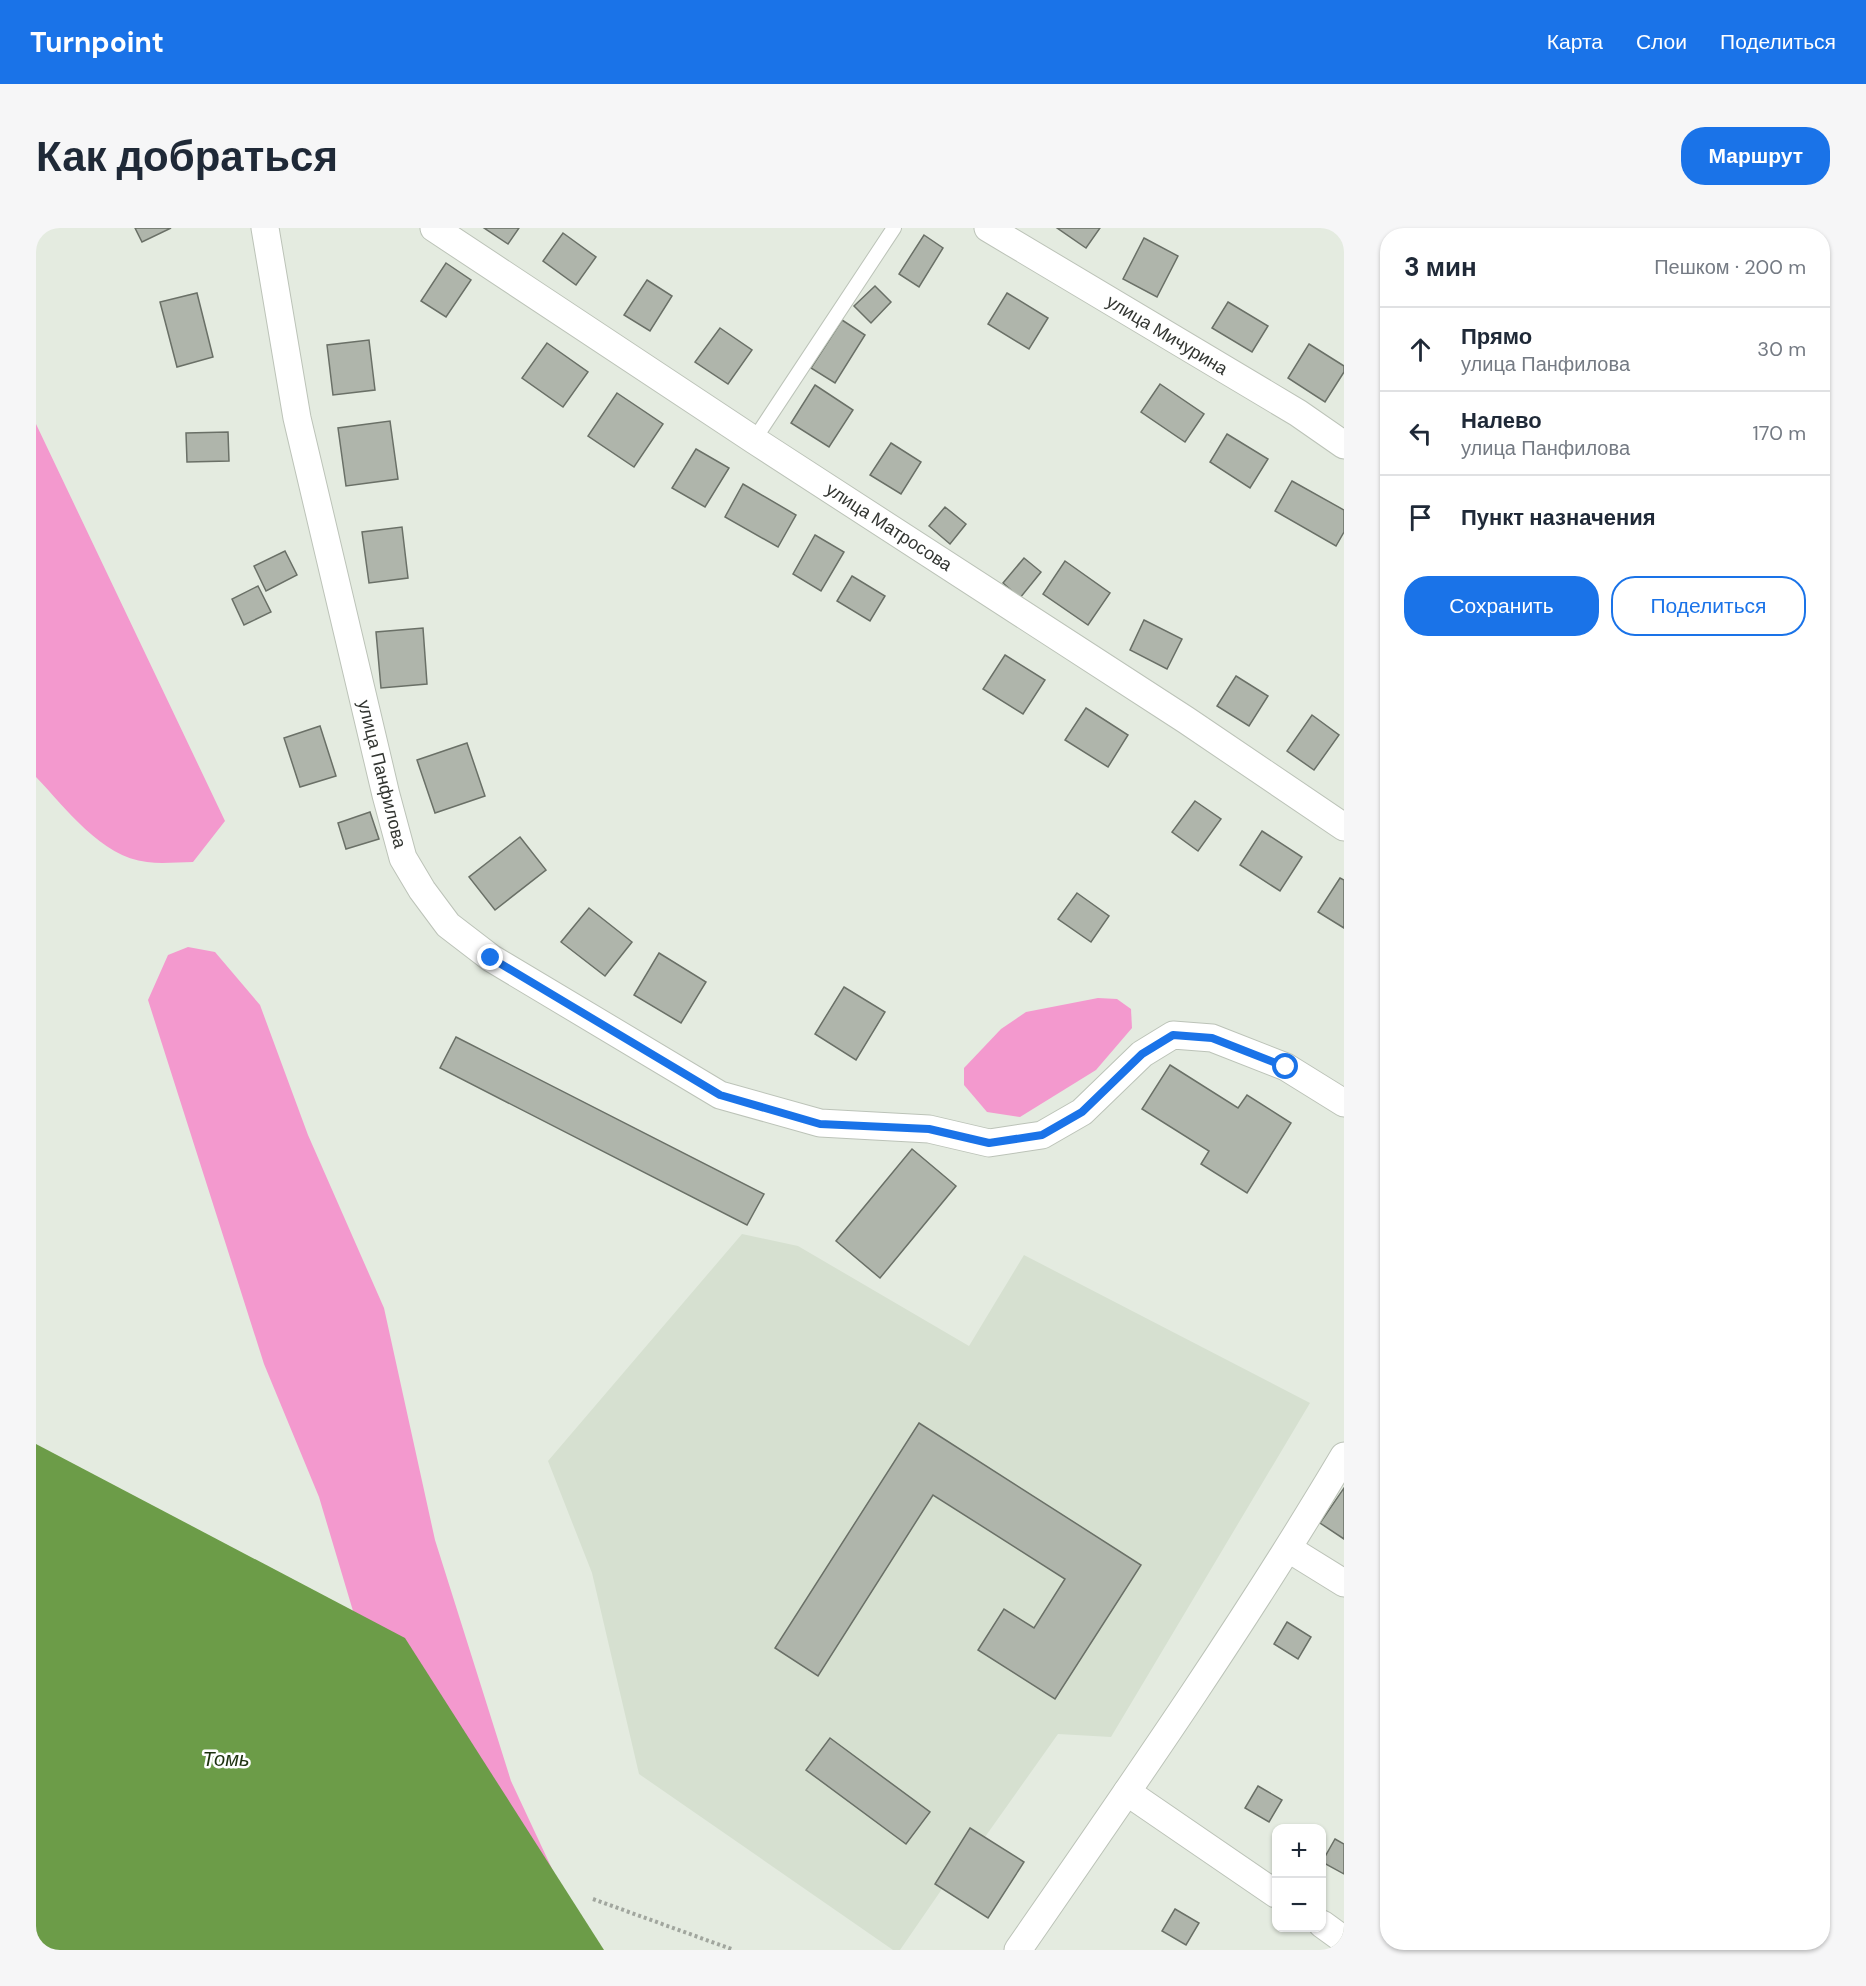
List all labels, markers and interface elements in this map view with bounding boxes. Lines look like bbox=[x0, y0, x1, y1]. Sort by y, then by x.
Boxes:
text: Turnpoint bbox=[30, 24, 164, 61]
text: Карта bbox=[1547, 28, 1603, 56]
text: Слои bbox=[1636, 28, 1687, 56]
text: Поделиться bbox=[1720, 28, 1836, 56]
button: Маршрут bbox=[1681, 127, 1830, 185]
text: Как добраться bbox=[36, 129, 338, 184]
text: 3 мин bbox=[1404, 250, 1477, 284]
text: Пешком · 200 m bbox=[1654, 254, 1806, 280]
street label: улица Мичурина bbox=[1102, 289, 1233, 381]
text: Прямо bbox=[1461, 322, 1532, 351]
icon: ahead bbox=[1404, 333, 1437, 366]
text: 30 m bbox=[1757, 336, 1806, 362]
text: улица Панфилова bbox=[1461, 351, 1630, 377]
text: Налево bbox=[1461, 406, 1542, 435]
icon: left bbox=[1404, 417, 1437, 450]
text: 170 m bbox=[1753, 420, 1806, 446]
text: улица Панфилова bbox=[1461, 435, 1630, 461]
street label: улица Матросова bbox=[821, 477, 958, 577]
icon: arrive bbox=[1404, 501, 1437, 534]
text: Пункт назначения bbox=[1461, 503, 1656, 532]
button: Сохранить bbox=[1404, 576, 1599, 636]
button: Поделиться bbox=[1611, 576, 1806, 636]
street label: улица Панфилова bbox=[352, 697, 412, 852]
route end bbox=[477, 944, 503, 970]
route start bbox=[1272, 1053, 1298, 1079]
water label: Томь bbox=[203, 1746, 249, 1772]
map controls bbox=[1272, 1824, 1326, 1932]
button: + bbox=[1272, 1824, 1326, 1878]
button: − bbox=[1272, 1878, 1326, 1932]

